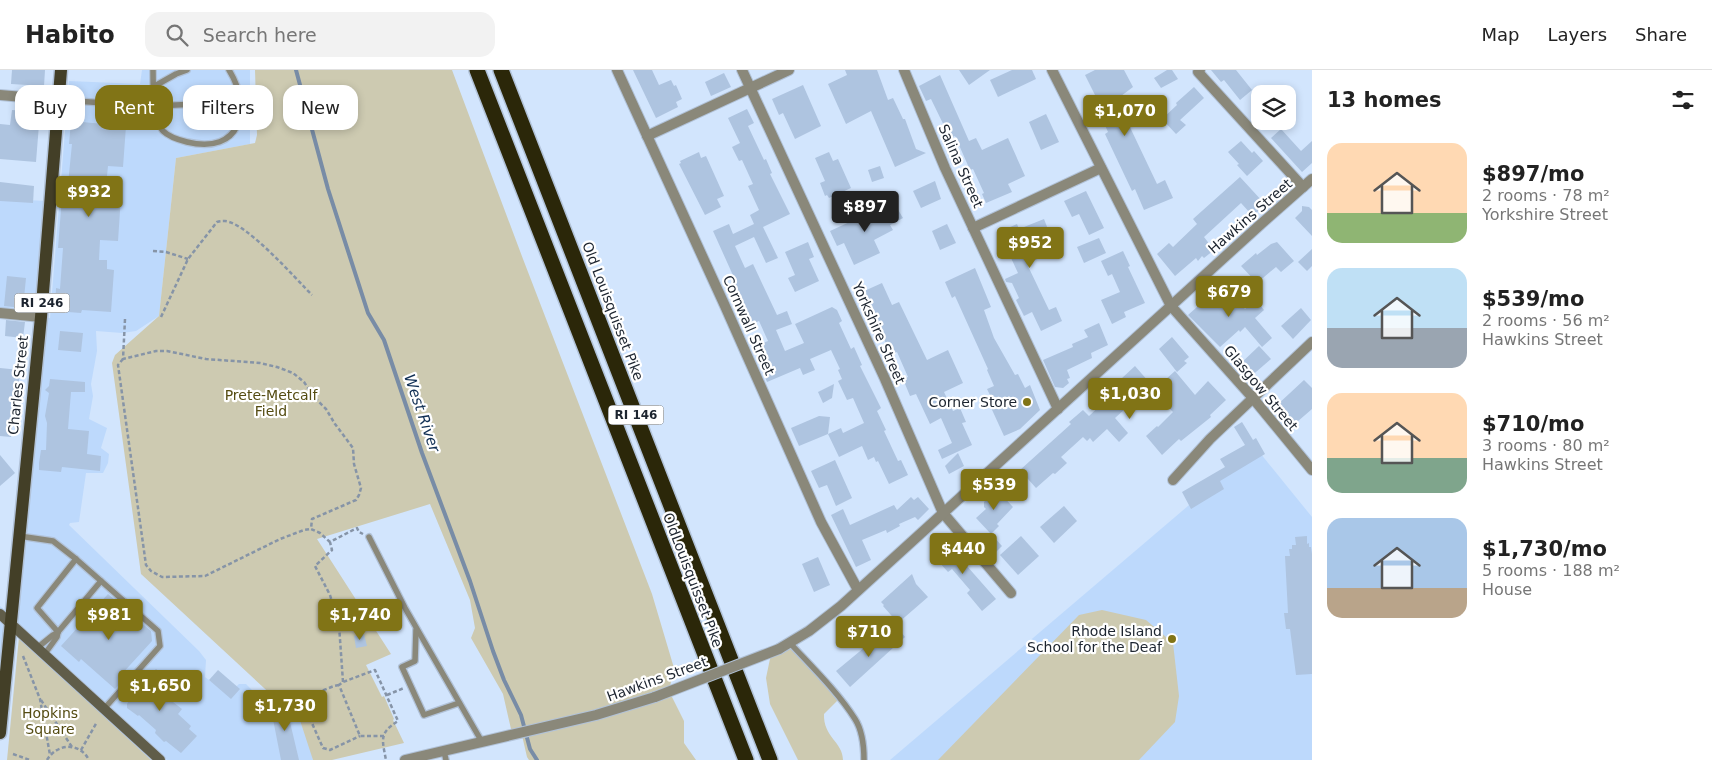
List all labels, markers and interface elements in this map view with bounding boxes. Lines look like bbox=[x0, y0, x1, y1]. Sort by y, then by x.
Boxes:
search box bbox=[145, 12, 495, 57]
text: Habito bbox=[25, 21, 115, 49]
icon: search bbox=[163, 21, 191, 49]
text: Search here bbox=[203, 24, 317, 46]
text: Map bbox=[1481, 24, 1519, 45]
text: Layers bbox=[1547, 24, 1607, 45]
text: Share bbox=[1635, 24, 1687, 45]
chip: Buy bbox=[15, 85, 85, 130]
chip: Rent bbox=[95, 85, 173, 130]
chip: Filters bbox=[183, 85, 273, 130]
chip: New bbox=[283, 85, 358, 130]
map controls bbox=[1251, 85, 1296, 130]
button: layers bbox=[1251, 85, 1296, 130]
icon: filters bbox=[1669, 86, 1697, 114]
text: 13 homes bbox=[1327, 88, 1442, 112]
pin: $1,070 bbox=[1084, 94, 1166, 137]
text: $1,070 bbox=[1094, 101, 1156, 120]
street label: Salina Street bbox=[935, 122, 987, 211]
text: $897/mo bbox=[1482, 162, 1584, 186]
icon: home bbox=[1367, 163, 1427, 223]
street label: Hawkins Street bbox=[1205, 175, 1296, 257]
pin: $932 bbox=[59, 176, 119, 218]
text: $932 bbox=[67, 182, 111, 201]
text: 2 rooms · 78 m² bbox=[1482, 186, 1610, 205]
pin: $897 bbox=[835, 190, 895, 233]
text: $897 bbox=[843, 197, 887, 216]
text: Yorkshire Street bbox=[1482, 205, 1608, 224]
pin: $952 bbox=[1000, 226, 1060, 269]
text: $952 bbox=[1008, 233, 1052, 252]
street label: Old Louisquisset Pike bbox=[579, 239, 647, 383]
street label: Cornwall Street bbox=[720, 273, 778, 378]
pin: $679 bbox=[1199, 276, 1259, 318]
street label: Yorkshire Street bbox=[849, 278, 909, 387]
text: $679 bbox=[1207, 282, 1251, 301]
text: $539/mo bbox=[1482, 287, 1584, 311]
icon: home bbox=[1367, 288, 1427, 348]
road number: RI 246 bbox=[15, 294, 70, 312]
text: 2 rooms · 56 m² bbox=[1482, 311, 1610, 330]
text: Hawkins Street bbox=[1482, 330, 1603, 349]
street label: Charles Street bbox=[5, 334, 31, 435]
street label: Glasgow Street bbox=[1221, 342, 1302, 434]
water label: West River bbox=[400, 372, 444, 455]
pin: $1,030 bbox=[1089, 378, 1171, 420]
text: $1,030 bbox=[1099, 384, 1161, 403]
park label: Prete-Metcalf Field bbox=[225, 387, 318, 419]
place label: Corner Store bbox=[928, 394, 1017, 410]
marker: Corner Store bbox=[1021, 396, 1033, 408]
road number: RI 146 bbox=[608, 406, 664, 424]
text: $710/mo bbox=[1482, 412, 1584, 436]
icon: home bbox=[1367, 413, 1427, 473]
text: 3 rooms · 80 m² bbox=[1482, 436, 1610, 455]
text: Hawkins Street bbox=[1482, 455, 1603, 474]
pin: $539 bbox=[964, 468, 1024, 511]
text: $539 bbox=[972, 475, 1016, 494]
street label: OldLouisquisset Pike bbox=[660, 510, 726, 650]
pin: $440 bbox=[933, 532, 993, 575]
text: $1,730/mo bbox=[1482, 537, 1607, 561]
icon: home bbox=[1367, 538, 1427, 598]
text: $440 bbox=[941, 539, 985, 558]
text: 5 rooms · 188 m² bbox=[1482, 561, 1620, 580]
text: House bbox=[1482, 580, 1532, 599]
pin: $981 bbox=[79, 598, 139, 641]
pin: $1,740 bbox=[319, 598, 401, 641]
text: $981 bbox=[87, 605, 131, 624]
text: $1,740 bbox=[329, 605, 391, 624]
pin: $710 bbox=[839, 616, 899, 658]
text: $710 bbox=[847, 622, 891, 641]
place label: Rhode Island School for the Deaf bbox=[1027, 623, 1163, 655]
marker: Rhode Island School for the Deaf bbox=[1166, 633, 1178, 645]
street label: Hawkins Street bbox=[605, 653, 710, 705]
pin: $1,650 bbox=[119, 670, 201, 712]
text: $1,650 bbox=[129, 676, 191, 695]
pin: $1,730 bbox=[244, 690, 326, 732]
text: $1,730 bbox=[254, 696, 316, 715]
park label: Hopkins Square bbox=[22, 705, 78, 737]

